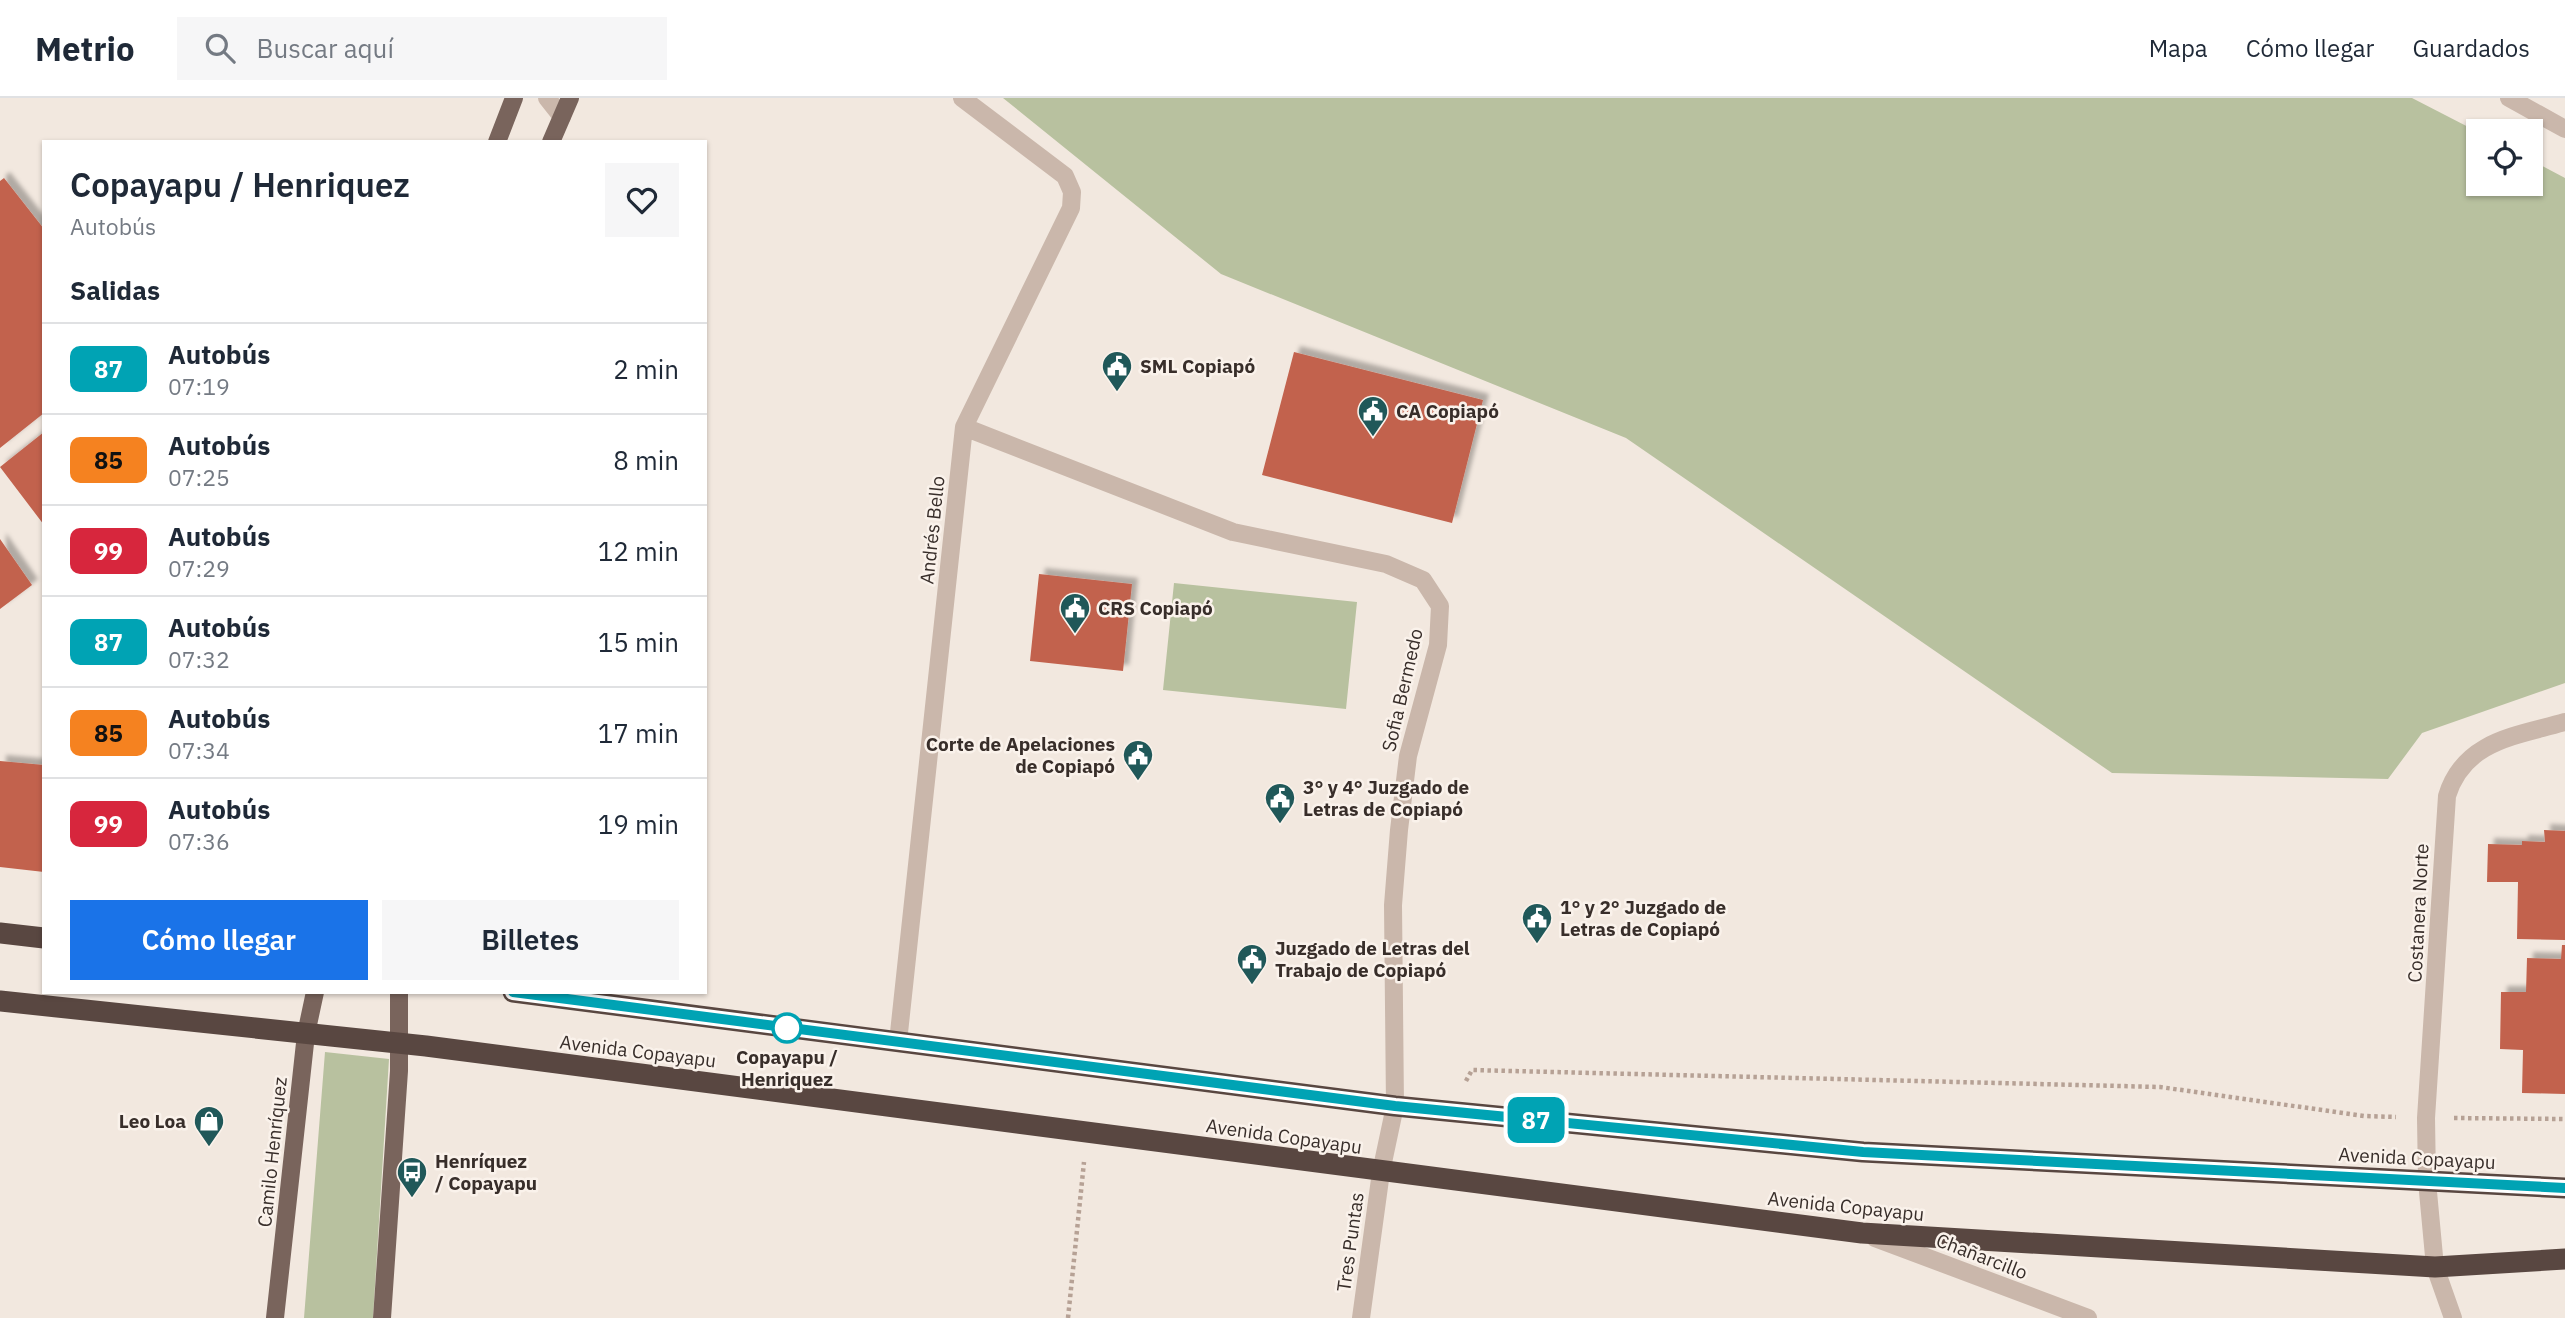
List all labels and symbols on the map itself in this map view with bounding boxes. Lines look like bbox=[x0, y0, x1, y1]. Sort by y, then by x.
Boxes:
public building icon: SML Copiapó bbox=[1100, 349, 1134, 393]
place label: SML Copiapó bbox=[1140, 354, 1255, 378]
public building icon: CA Copiapó bbox=[1356, 394, 1390, 438]
place label: CA Copiapó bbox=[1396, 399, 1499, 423]
street label: Andrés Bello bbox=[914, 475, 950, 585]
public building icon: CRS Copiapó bbox=[1058, 591, 1092, 635]
place label: CRS Copiapó bbox=[1098, 596, 1213, 620]
street label: Sofia Bermedo bbox=[1376, 626, 1428, 754]
place label: Corte de Apelaciones de Copiapó bbox=[926, 732, 1115, 778]
public building icon: Corte de Apelaciones de Copiapó bbox=[1121, 738, 1155, 782]
place label: 3° y 4° Juzgado de Letras de Copiapó bbox=[1303, 775, 1469, 821]
public building icon: 3° y 4° Juzgado de Letras de Copiapó bbox=[1263, 781, 1297, 825]
street label: Costanera Norte bbox=[2402, 843, 2434, 983]
place label: 1° y 2° Juzgado de Letras de Copiapó bbox=[1560, 895, 1726, 941]
public building icon: 1° y 2° Juzgado de Letras de Copiapó bbox=[1520, 901, 1554, 945]
place label: Juzgado de Letras del Trabajo de Copiapó bbox=[1275, 936, 1470, 982]
public building icon: Juzgado de Letras del Trabajo de Copiapó bbox=[1235, 942, 1269, 986]
marker: Copayapu / Henriquez bbox=[772, 1013, 802, 1043]
street label: Avenida Copayapu bbox=[558, 1030, 718, 1072]
place label: Copayapu / Henriquez bbox=[736, 1045, 838, 1091]
street label: Camilo Henríquez bbox=[252, 1076, 292, 1228]
line badge: 87 bbox=[1504, 1097, 1568, 1143]
shop icon: Leo Loa bbox=[192, 1104, 226, 1148]
place label: Leo Loa bbox=[119, 1109, 186, 1133]
street label: Avenida Copayapu bbox=[1204, 1113, 1364, 1159]
street label: Avenida Copayapu bbox=[2338, 1142, 2496, 1174]
place label: Henríquez / Copayapu bbox=[435, 1149, 537, 1195]
bus stop icon: Henríquez / Copayapu bbox=[395, 1155, 429, 1199]
street label: Avenida Copayapu bbox=[1767, 1186, 1925, 1226]
street label: Tres Puntas bbox=[1331, 1191, 1369, 1293]
street label: Chañarcillo bbox=[1933, 1228, 2031, 1284]

